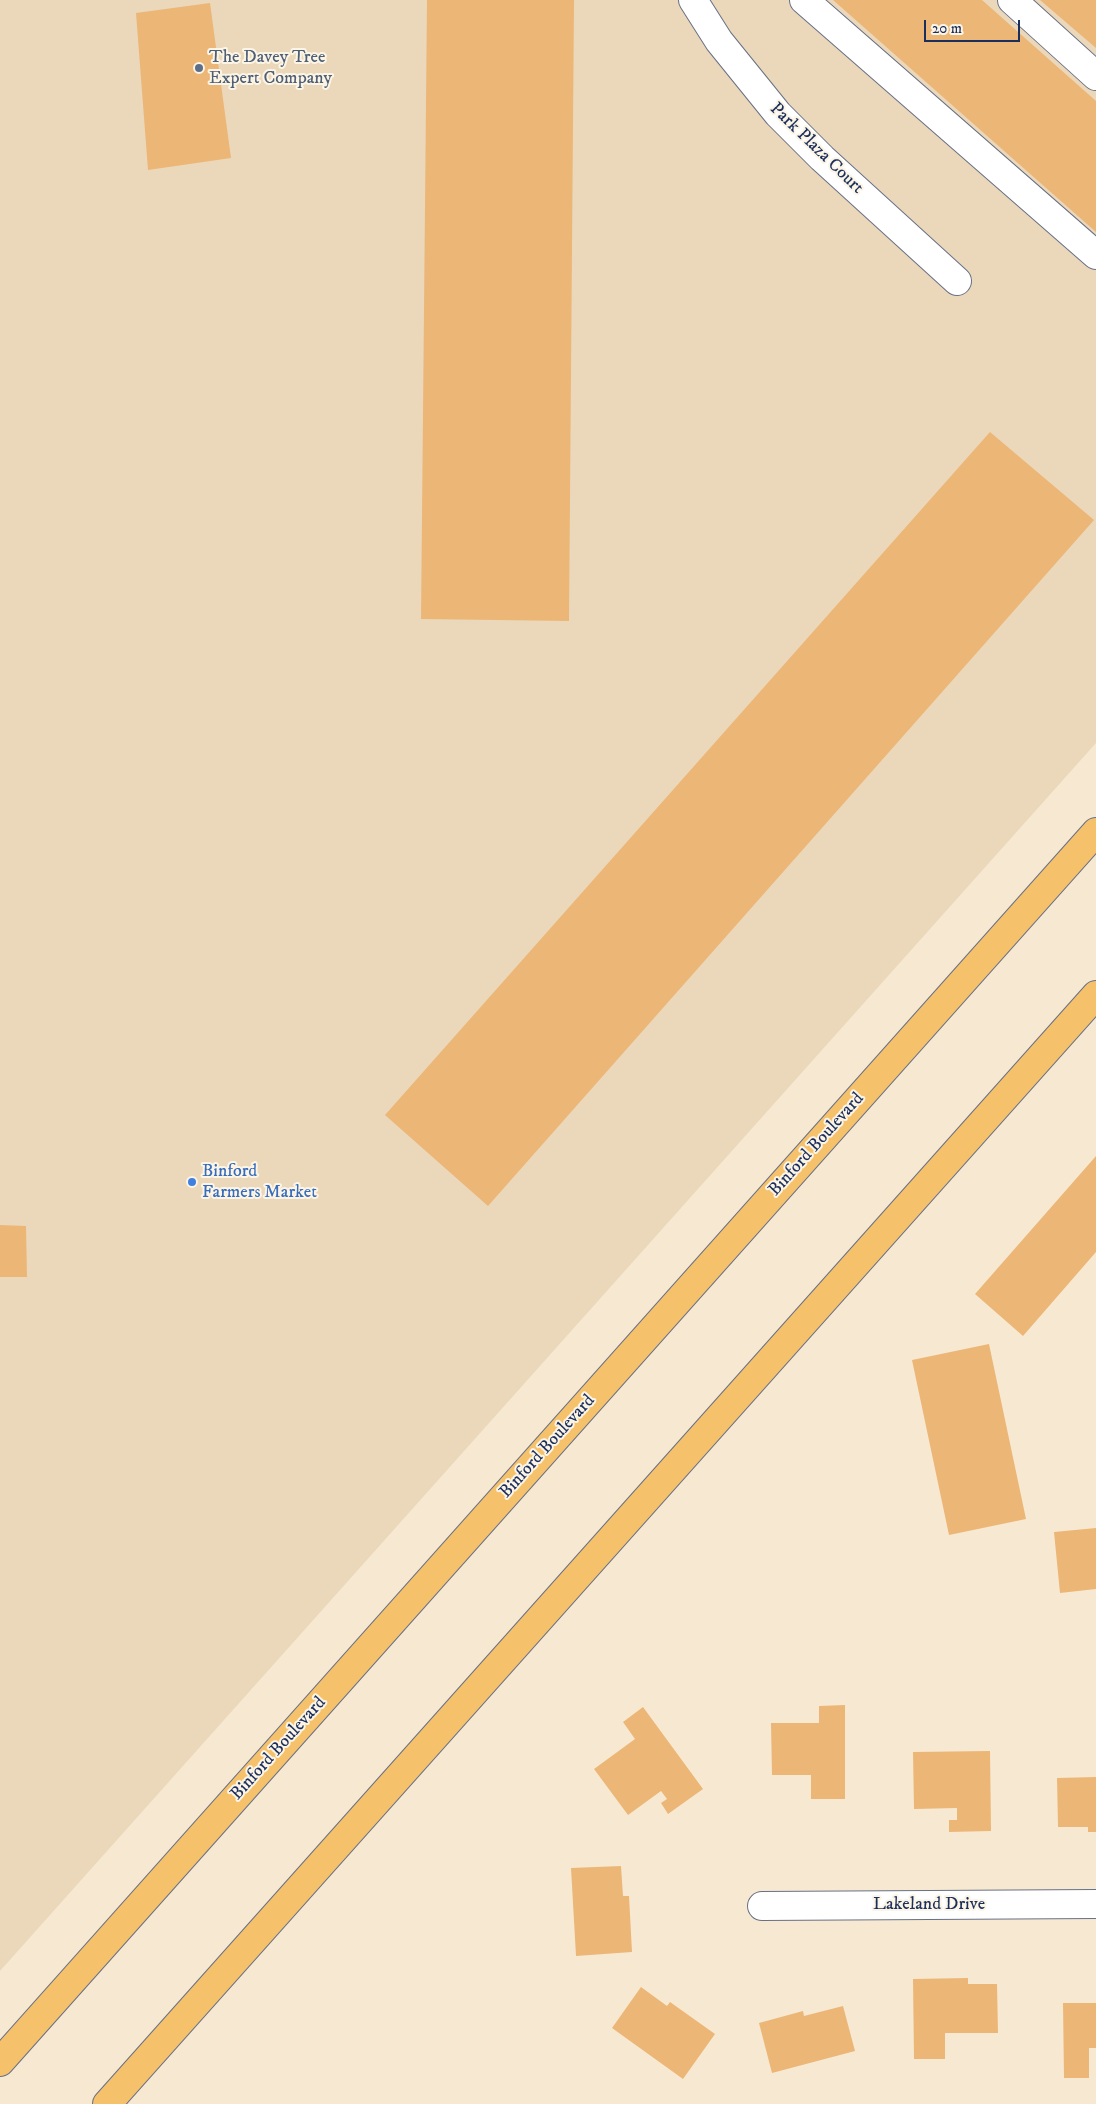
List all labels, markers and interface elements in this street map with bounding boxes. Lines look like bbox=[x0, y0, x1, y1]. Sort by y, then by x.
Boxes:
scale bar bbox=[926, 10, 1022, 42]
text: 20 m bbox=[932, 19, 962, 38]
place label: The Davey Tree Expert Company bbox=[209, 47, 332, 90]
marker: The Davey Tree Expert Company bbox=[193, 62, 205, 74]
street label: Park Plaza Court bbox=[765, 99, 867, 199]
street label: Binford Boulevard bbox=[765, 1089, 869, 1201]
place label: Binford Farmers Market bbox=[202, 1161, 317, 1204]
marker: Binford Farmers Market bbox=[186, 1176, 198, 1188]
street label: Binford Boulevard bbox=[496, 1391, 600, 1503]
street label: Binford Boulevard bbox=[227, 1693, 331, 1805]
street label: Lakeland Drive bbox=[873, 1894, 985, 1916]

